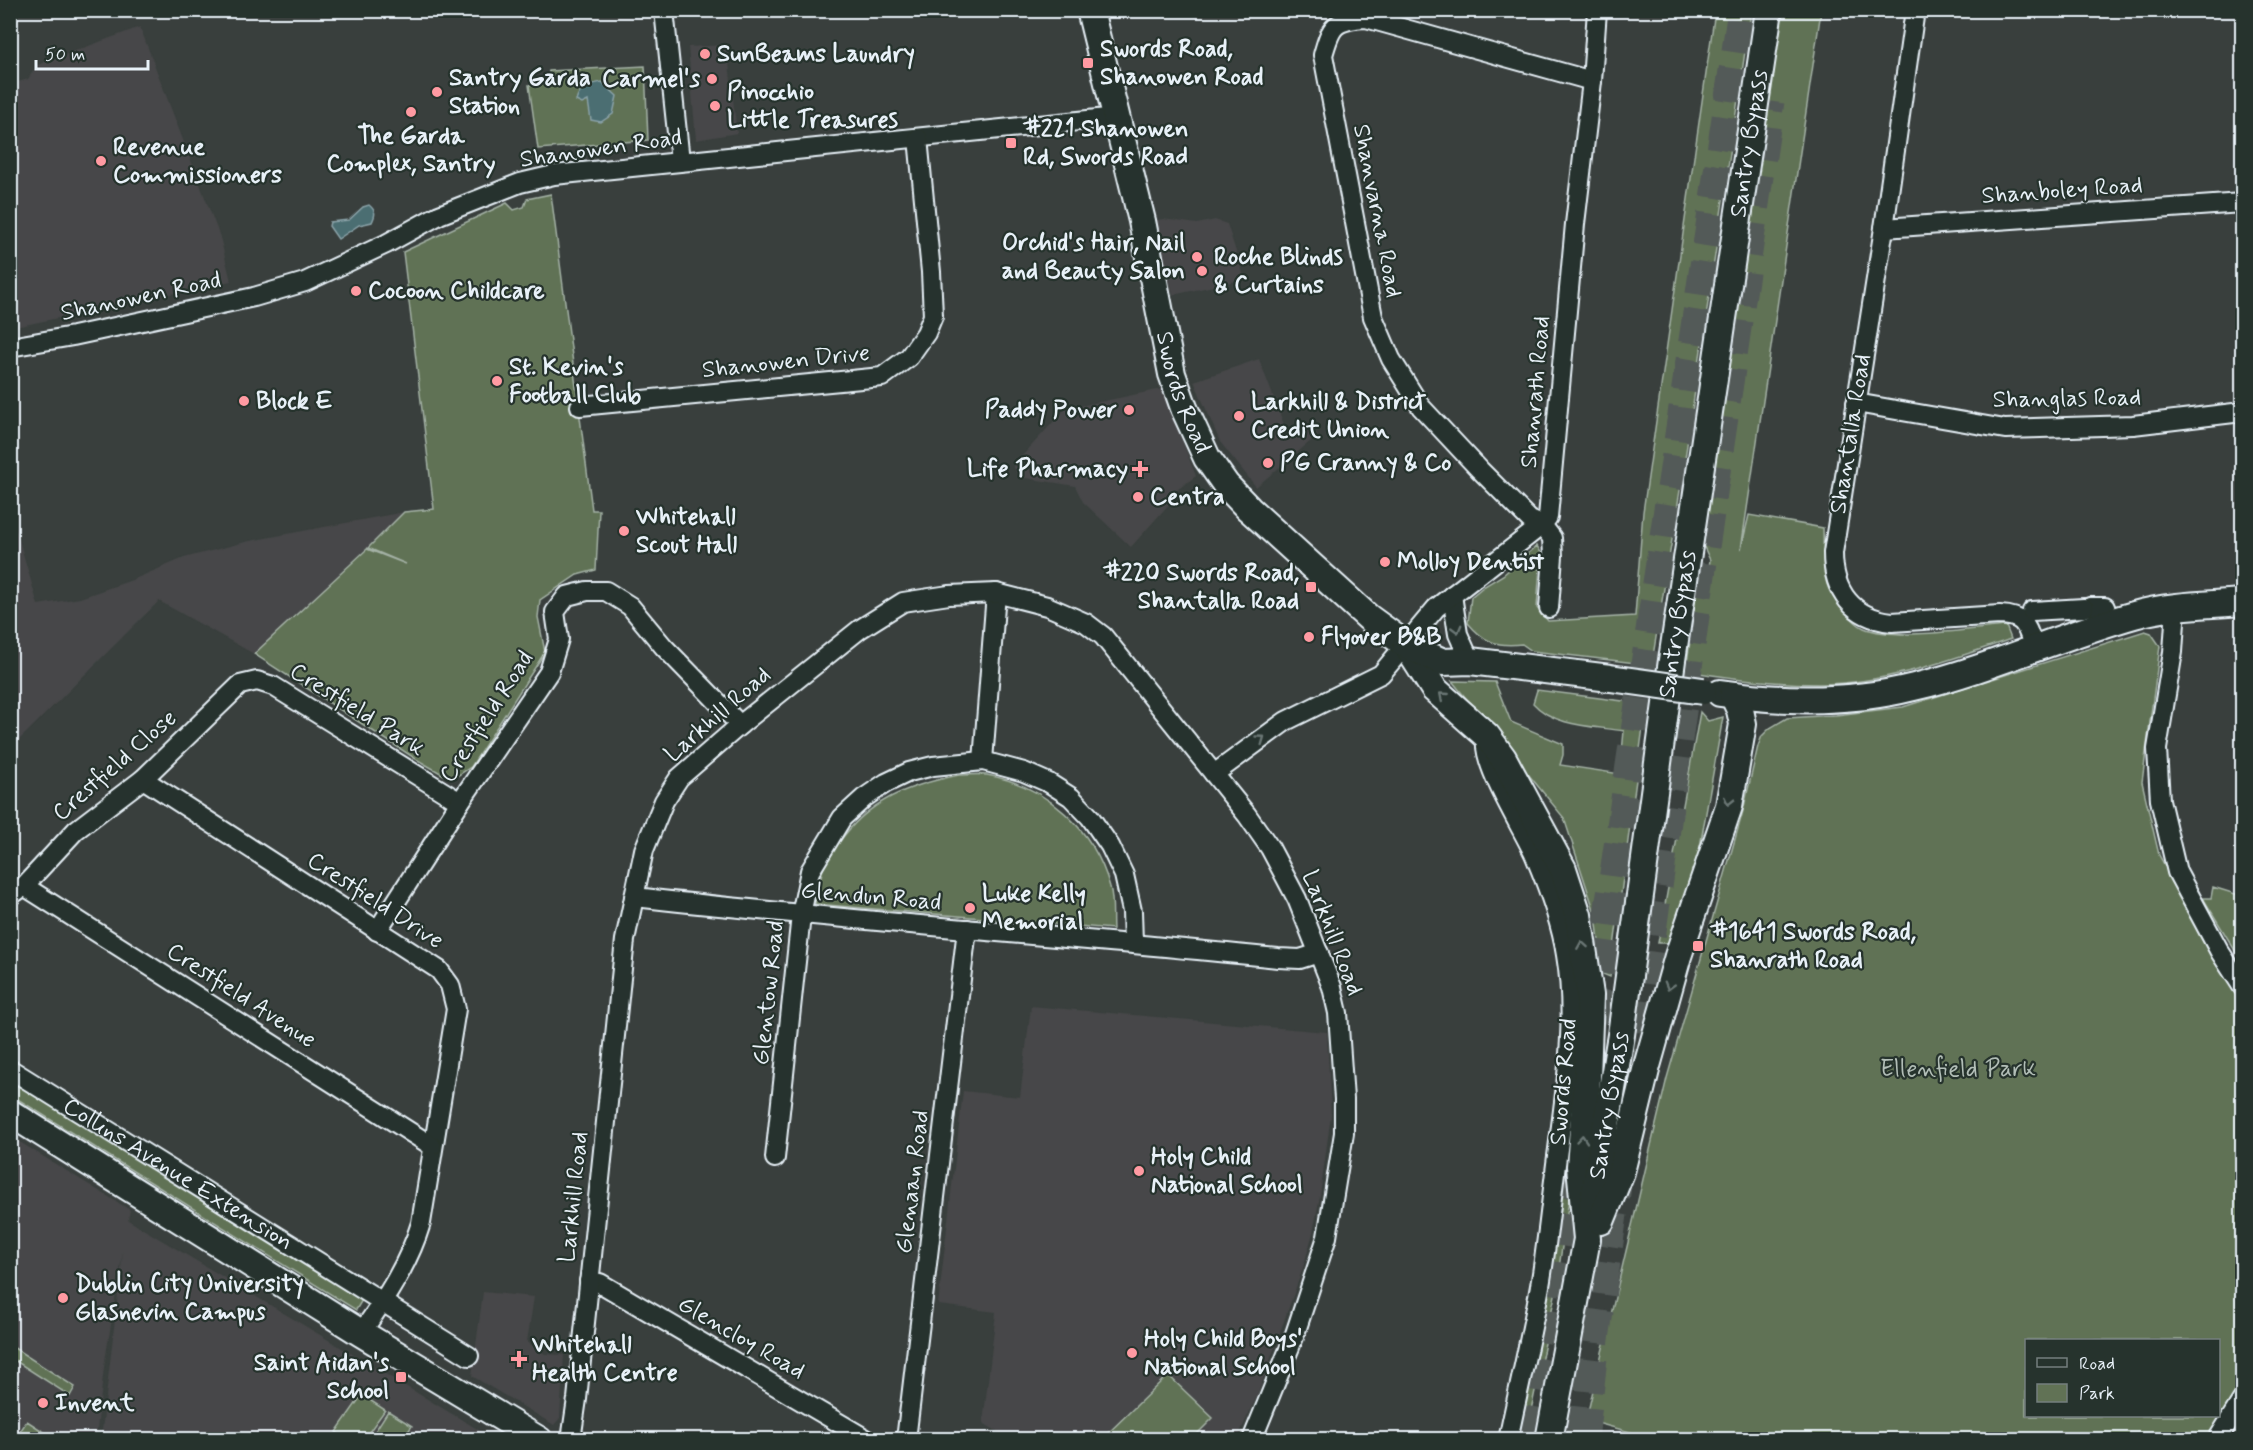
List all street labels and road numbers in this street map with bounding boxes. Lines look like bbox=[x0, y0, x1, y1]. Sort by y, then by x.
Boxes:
street label: Santry Bypass bbox=[1723, 67, 1775, 220]
street label: Shanowen Road bbox=[518, 122, 684, 176]
street label: Shanvarna Road bbox=[1345, 122, 1409, 300]
street label: Shanboley Road bbox=[1980, 170, 2144, 212]
street label: Shanowen Road bbox=[58, 265, 224, 329]
street label: Shanrath Road bbox=[1514, 314, 1558, 470]
street label: Swords Road bbox=[1149, 329, 1218, 459]
street label: Shanowen Drive bbox=[700, 338, 872, 386]
street label: Shantalla Road bbox=[1823, 352, 1879, 516]
street label: Shanglas Road bbox=[1992, 382, 2142, 416]
street label: Santry Bypass bbox=[1651, 548, 1704, 700]
street label: Crestfield Road bbox=[433, 645, 541, 789]
street label: Crestfield Park bbox=[284, 656, 430, 764]
street label: Larkhill Road bbox=[658, 660, 778, 770]
street label: Crestfield Close bbox=[46, 703, 184, 829]
street label: Crestfield Drive bbox=[301, 845, 449, 957]
street label: Larkhill Road bbox=[1294, 866, 1370, 1000]
street label: Glendun Road bbox=[799, 875, 943, 919]
street label: Glentow Road bbox=[746, 919, 792, 1067]
street label: Crestfield Avenue bbox=[160, 936, 322, 1056]
street label: Swords Road bbox=[1543, 1017, 1585, 1147]
street label: Santry Bypass bbox=[1582, 1029, 1637, 1182]
street label: Collins Avenue Extension bbox=[57, 1090, 299, 1258]
street label: Glenaan Road bbox=[889, 1108, 937, 1256]
street label: Larkhill Road bbox=[552, 1130, 596, 1264]
street label: Glencloy Road bbox=[672, 1289, 810, 1387]

